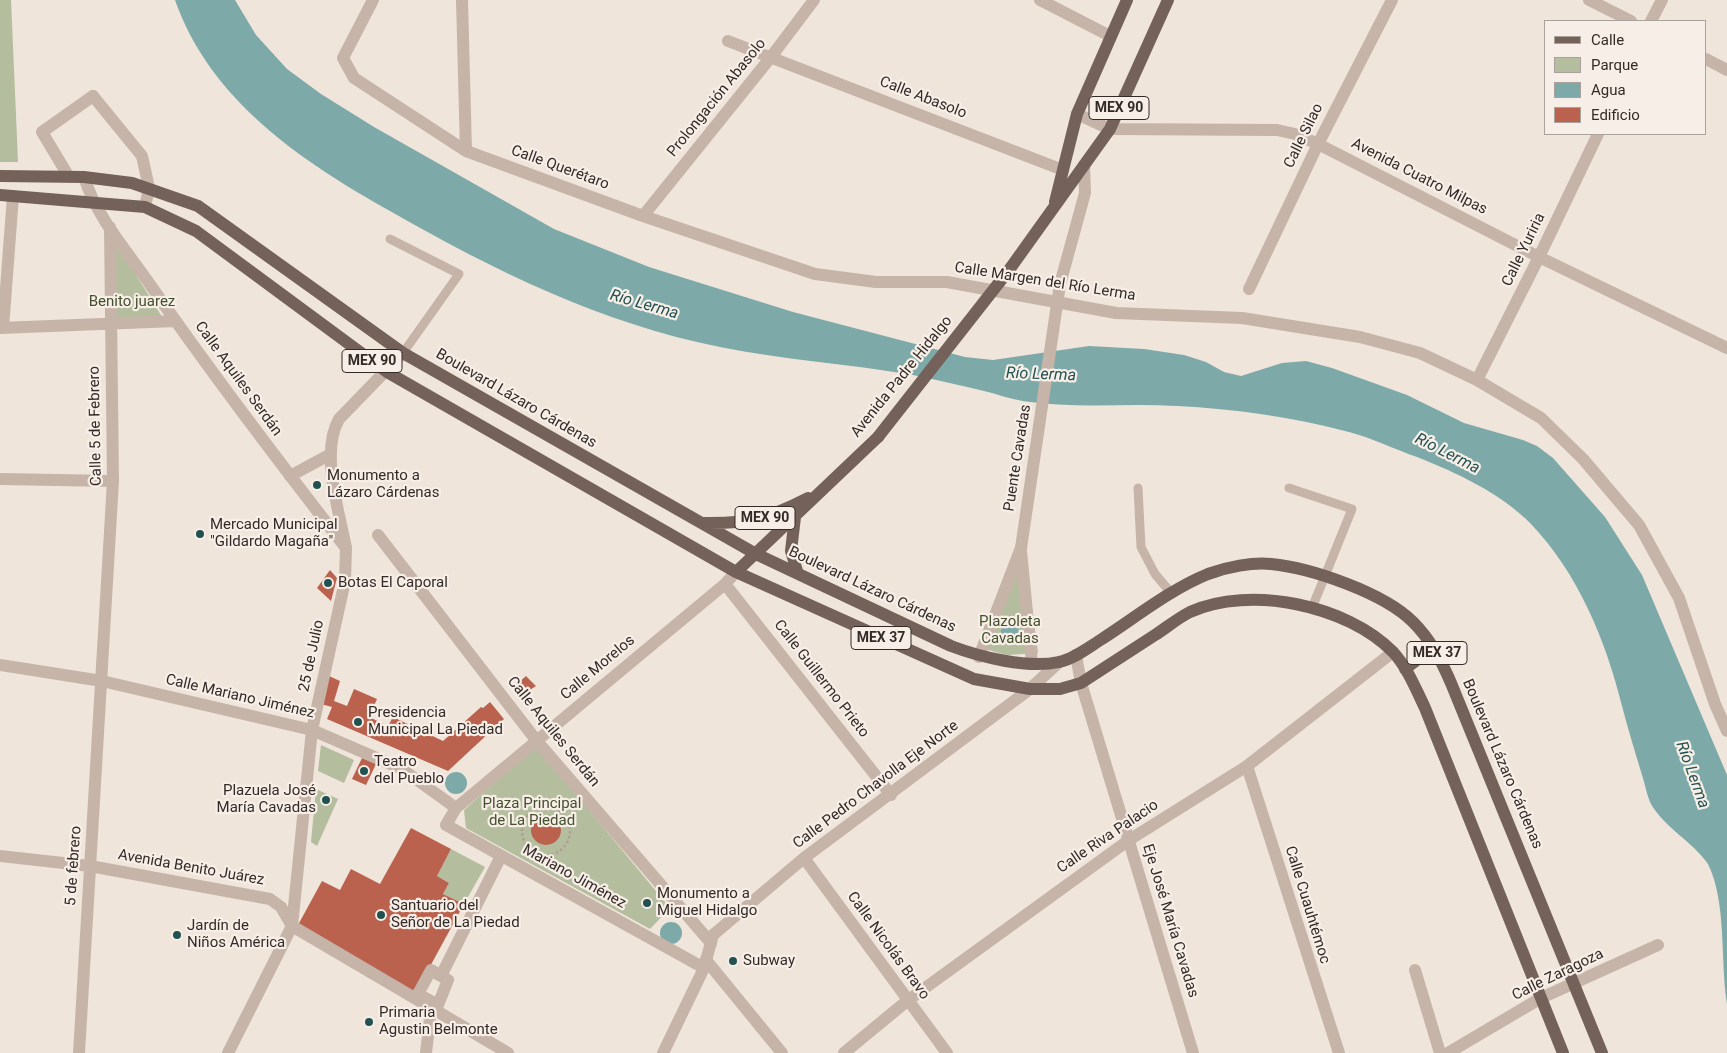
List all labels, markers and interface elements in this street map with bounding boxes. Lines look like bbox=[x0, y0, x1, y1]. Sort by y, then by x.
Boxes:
legend bbox=[1544, 20, 1707, 135]
text: Calle bbox=[1591, 31, 1624, 49]
street label: Prolongación Abasolo bbox=[664, 35, 770, 161]
text: Parque bbox=[1591, 56, 1638, 74]
street label: Calle Abasolo bbox=[877, 73, 969, 123]
text: Agua bbox=[1591, 81, 1626, 99]
road number: MEX 90 bbox=[1089, 96, 1149, 120]
street label: Calle Silao bbox=[1281, 101, 1327, 171]
text: Edificio bbox=[1591, 106, 1640, 124]
street label: Avenida Cuatro Milpas bbox=[1348, 135, 1490, 219]
street label: Calle Querétaro bbox=[509, 142, 611, 194]
street label: Calle Yuriria bbox=[1498, 210, 1550, 290]
street label: Calle Margen del Río Lerma bbox=[953, 259, 1137, 305]
water label: Río Lerma bbox=[608, 286, 680, 324]
park label: Benito juarez bbox=[89, 293, 175, 311]
street label: Avenida Padre Hidalgo bbox=[847, 313, 957, 441]
street label: Calle Aquiles Serdán bbox=[190, 318, 286, 440]
street label: Boulevard Lázaro Cárdenas bbox=[432, 346, 600, 452]
road number: MEX 90 bbox=[342, 350, 402, 372]
water label: Río Lerma bbox=[1006, 364, 1076, 386]
street label: Calle 5 de Febrero bbox=[86, 366, 106, 486]
street label: Puente Cavadas bbox=[1001, 403, 1035, 513]
water label: Río Lerma bbox=[1411, 430, 1483, 478]
place label: Monumento a Lázaro Cárdenas bbox=[327, 467, 440, 502]
marker: Monumento a Lázaro Cárdenas bbox=[311, 479, 323, 491]
road number: MEX 90 bbox=[735, 506, 795, 530]
place label: Mercado Municipal "Gildardo Magaña" bbox=[210, 516, 338, 551]
marker: Mercado Municipal "Gildardo Magaña" bbox=[194, 528, 206, 540]
street label: Boulevard Lázaro Cárdenas bbox=[785, 543, 959, 637]
place label: Botas El Caporal bbox=[338, 574, 448, 592]
marker: Botas El Caporal bbox=[322, 577, 334, 589]
park label: Plazoleta Cavadas bbox=[979, 613, 1041, 648]
street label: Calle Guillermo Prieto bbox=[770, 617, 872, 741]
street label: 25 de Julio bbox=[296, 618, 328, 694]
road number: MEX 37 bbox=[851, 626, 911, 650]
street label: Calle Morelos bbox=[557, 632, 639, 704]
road number: MEX 37 bbox=[1407, 641, 1467, 664]
street label: Calle Mariano Jiménez bbox=[164, 671, 316, 723]
street label: Calle Aquiles Serdán bbox=[503, 673, 603, 791]
street label: Boulevard Lázaro Cárdenas bbox=[1458, 676, 1546, 852]
place label: Presidencia Municipal La Piedad bbox=[368, 704, 503, 739]
marker: Presidencia Municipal La Piedad bbox=[352, 716, 364, 728]
street label: Calle Pedro Chavolla Eje Norte bbox=[790, 717, 962, 853]
water label: Río Lerma bbox=[1671, 739, 1713, 811]
place label: Teatro del Pueblo bbox=[374, 753, 444, 788]
marker: Teatro del Pueblo bbox=[358, 765, 370, 777]
place label: Plazuela José María Cavadas bbox=[217, 782, 316, 817]
marker: Plazuela José María Cavadas bbox=[320, 794, 332, 806]
park label: Plaza Principal de La Piedad bbox=[483, 795, 581, 830]
street label: Calle Riva Palacio bbox=[1054, 796, 1162, 878]
street label: 5 de febrero bbox=[62, 825, 86, 907]
street label: Mariano Jiménez bbox=[519, 841, 629, 913]
street label: Eje José María Cavadas bbox=[1138, 842, 1202, 1000]
street label: Calle Cuauhtémoc bbox=[1281, 844, 1333, 966]
street label: Avenida Benito Juárez bbox=[116, 846, 266, 890]
place label: Monumento a Miguel Hidalgo bbox=[657, 885, 757, 920]
street label: Calle Nicolás Bravo bbox=[843, 889, 933, 1003]
place label: Santuario del Señor de La Piedad bbox=[391, 897, 520, 932]
marker: Monumento a Miguel Hidalgo bbox=[641, 897, 653, 909]
marker: Santuario del Señor de La Piedad bbox=[375, 909, 387, 921]
place label: Jardín de Niños América bbox=[187, 917, 285, 952]
marker: Jardín de Niños América bbox=[171, 929, 183, 941]
street label: Calle Zaragoza bbox=[1509, 945, 1607, 1005]
place label: Subway bbox=[743, 952, 795, 970]
marker: Subway bbox=[727, 955, 739, 967]
place label: Primaria Agustin Belmonte bbox=[379, 1004, 498, 1039]
marker: Primaria Agustin Belmonte bbox=[363, 1016, 375, 1028]

